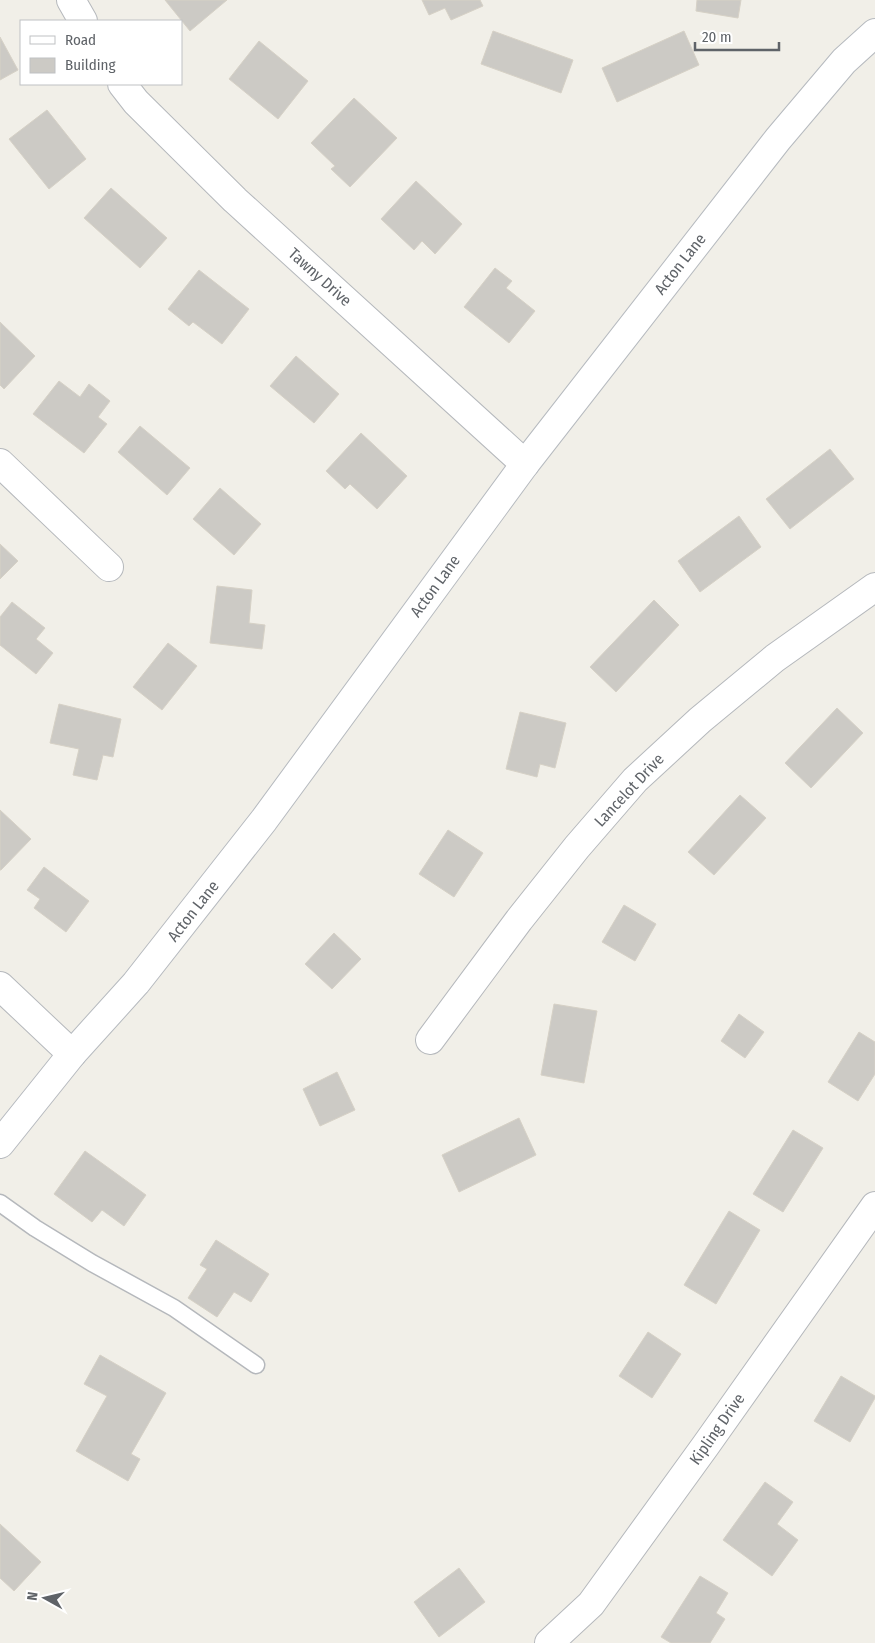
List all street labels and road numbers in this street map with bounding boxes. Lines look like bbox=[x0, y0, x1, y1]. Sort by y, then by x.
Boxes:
street label: Acton Lane bbox=[650, 230, 710, 298]
street label: Tawny Drive bbox=[285, 244, 355, 310]
street label: Acton Lane bbox=[406, 551, 464, 621]
street label: Lancelot Drive bbox=[590, 749, 668, 831]
street label: Acton Lane bbox=[163, 877, 223, 945]
street label: Kipling Drive bbox=[685, 1390, 749, 1468]

